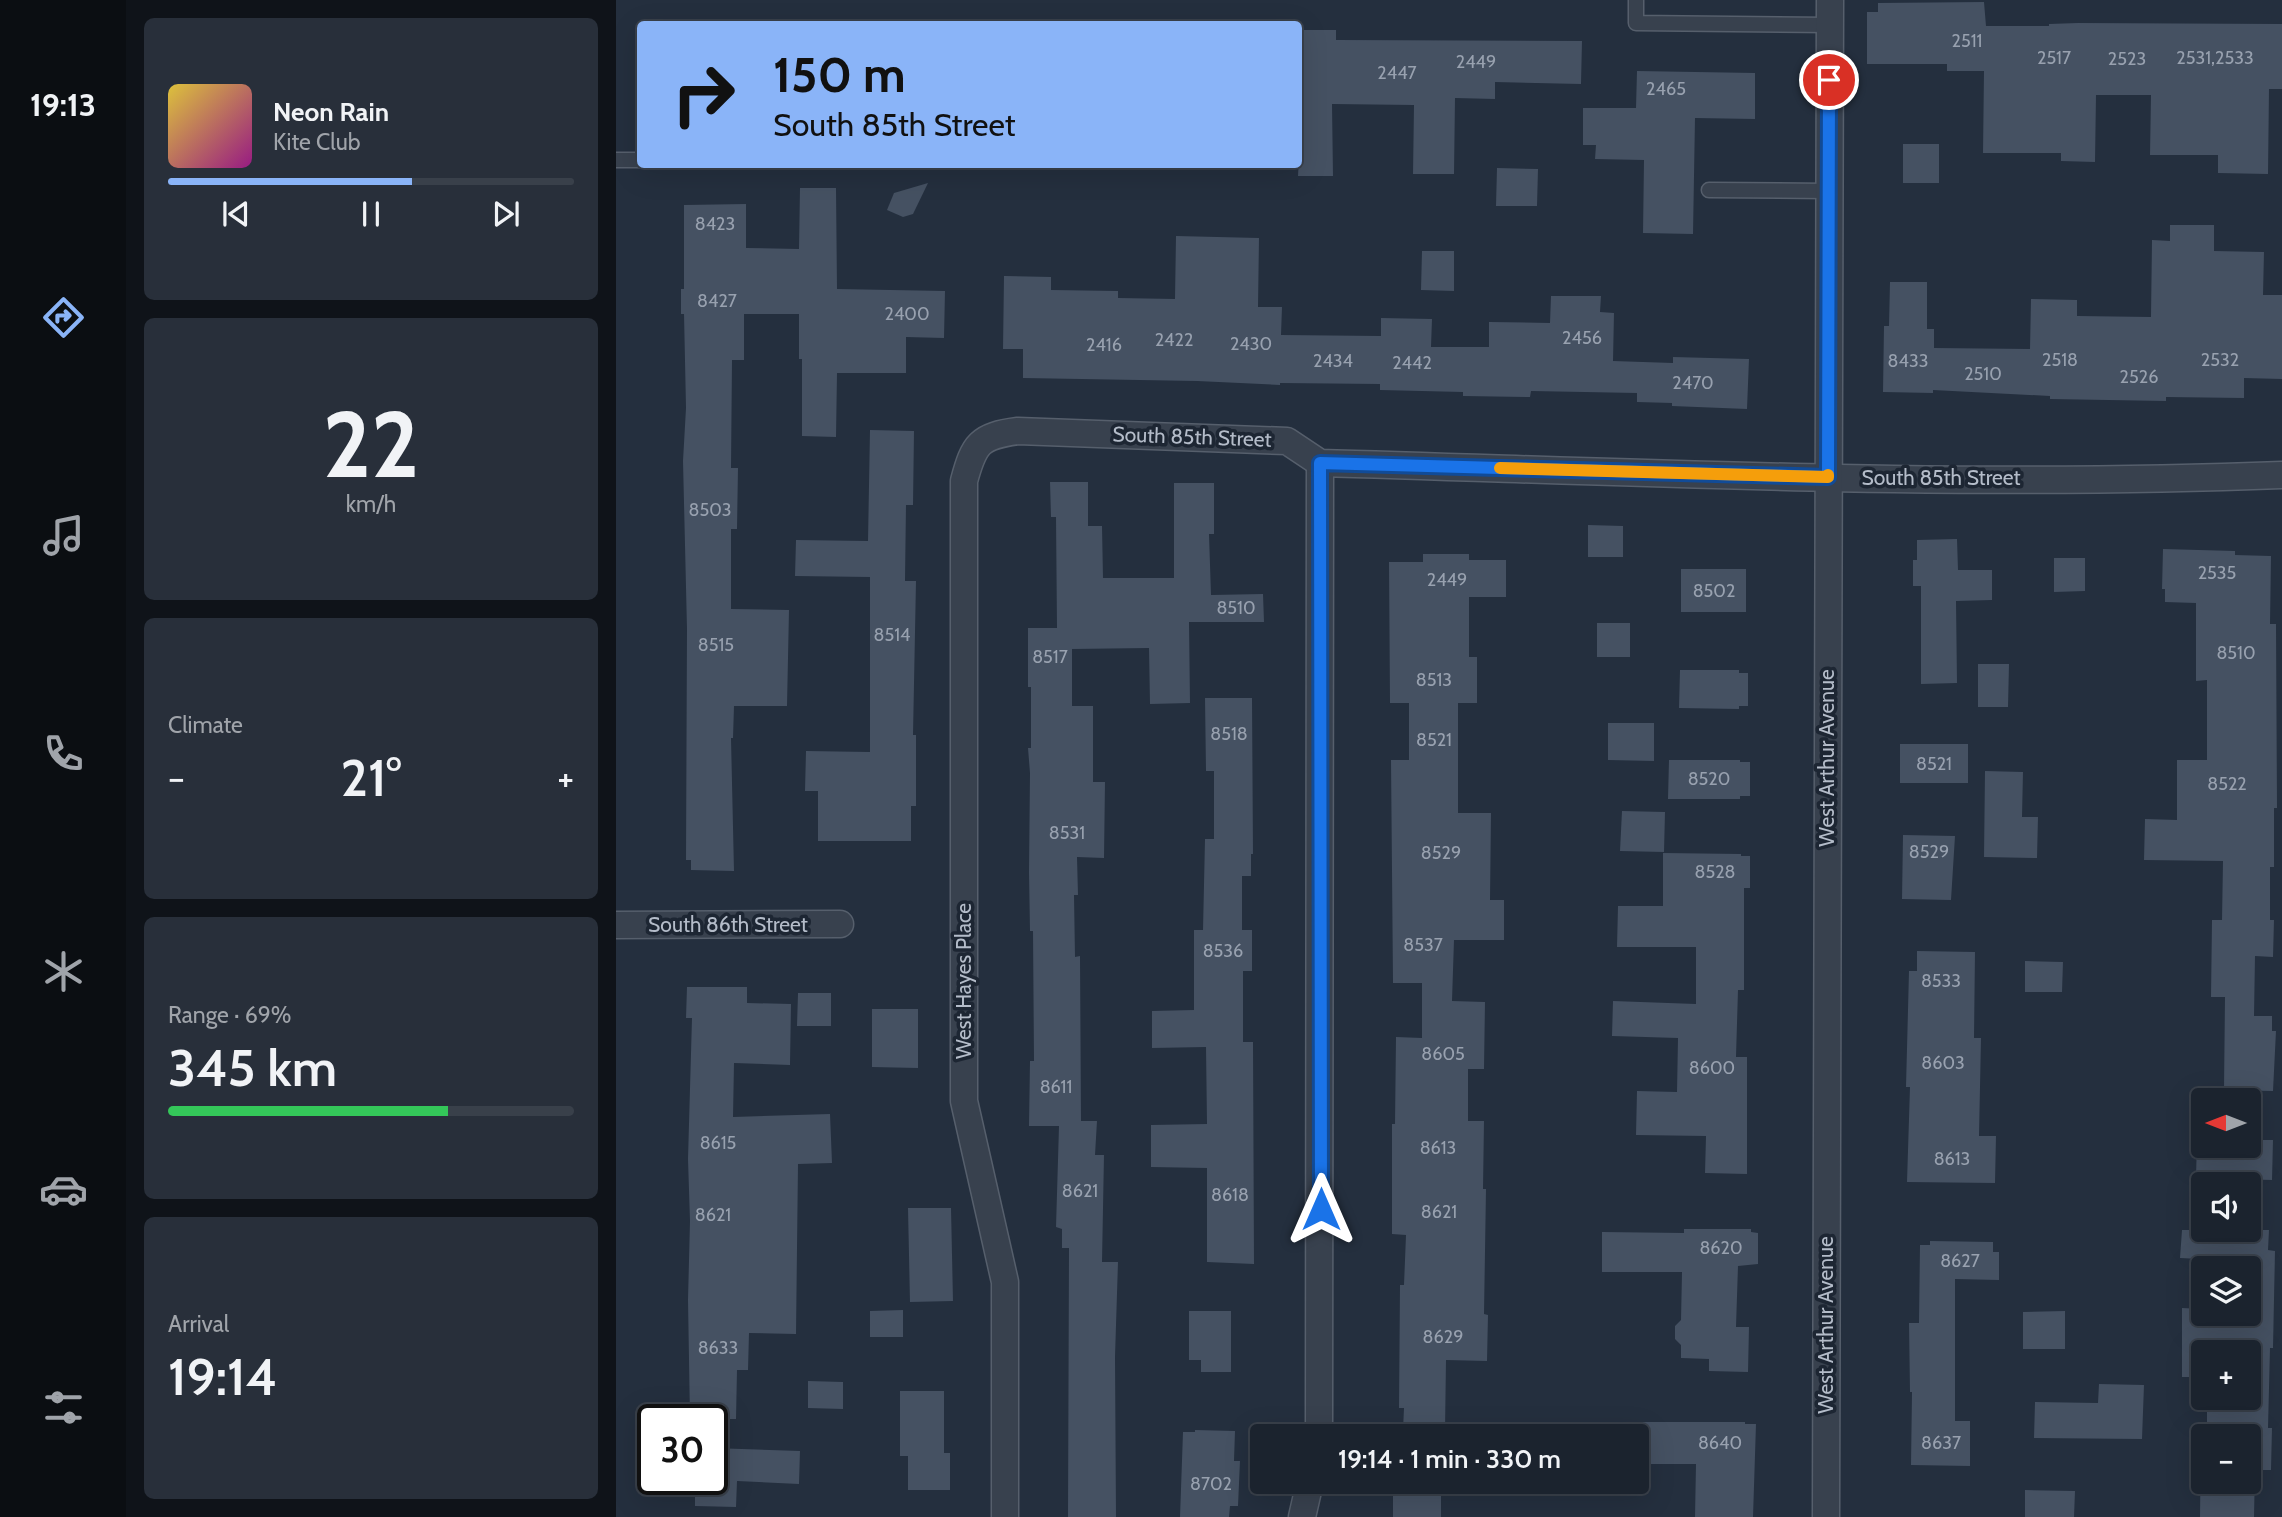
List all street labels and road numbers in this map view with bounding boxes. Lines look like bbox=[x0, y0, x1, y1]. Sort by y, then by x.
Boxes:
street label: South 85th Street bbox=[1112, 421, 1272, 452]
street label: South 85th Street bbox=[1861, 465, 2021, 490]
street label: West Arthur Avenue bbox=[1814, 669, 1839, 847]
street label: West Hayes Place bbox=[951, 903, 976, 1059]
street label: South 86th Street bbox=[648, 912, 808, 937]
street label: West Arthur Avenue bbox=[1813, 1236, 1838, 1414]

